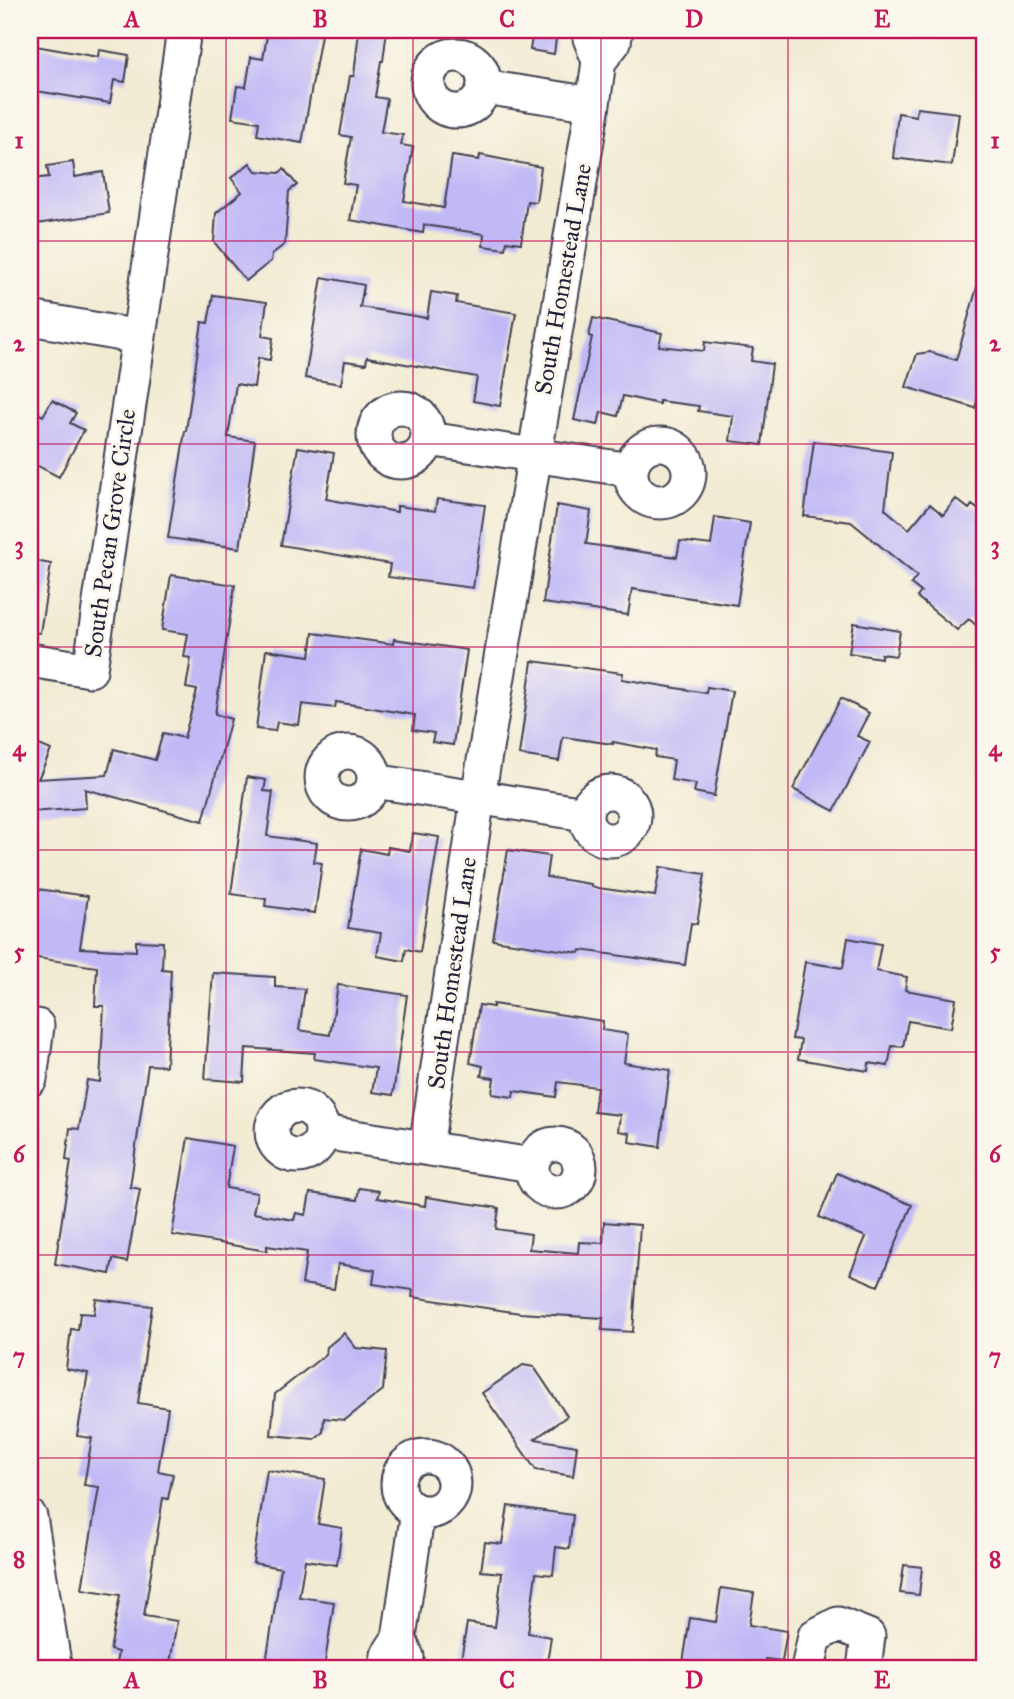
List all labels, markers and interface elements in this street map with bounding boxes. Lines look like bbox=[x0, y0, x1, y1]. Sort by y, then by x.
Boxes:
text: A bbox=[122, 5, 140, 33]
text: B bbox=[312, 5, 328, 33]
text: C bbox=[499, 5, 515, 33]
text: D bbox=[685, 5, 703, 33]
text: E bbox=[874, 5, 891, 33]
text: 1 bbox=[14, 126, 24, 154]
text: 1 bbox=[990, 126, 1000, 154]
street label: South Homestead Lane bbox=[528, 161, 598, 397]
text: 2 bbox=[13, 329, 25, 357]
text: 2 bbox=[989, 329, 1001, 357]
street label: South Pecan Grove Circle bbox=[78, 407, 142, 659]
text: 3 bbox=[14, 531, 24, 560]
text: 3 bbox=[990, 531, 1000, 560]
text: 4 bbox=[13, 734, 27, 762]
text: 4 bbox=[989, 734, 1003, 762]
street label: South Homestead Lane bbox=[421, 855, 483, 1091]
text: 5 bbox=[14, 937, 25, 965]
text: 5 bbox=[990, 937, 1001, 965]
text: 6 bbox=[13, 1140, 26, 1168]
text: 6 bbox=[989, 1140, 1002, 1168]
text: 7 bbox=[13, 1342, 25, 1370]
text: 7 bbox=[989, 1342, 1001, 1370]
text: 8 bbox=[13, 1545, 25, 1573]
text: 8 bbox=[989, 1545, 1001, 1573]
text: A bbox=[122, 1666, 140, 1694]
text: B bbox=[312, 1666, 328, 1694]
text: C bbox=[499, 1666, 515, 1694]
text: D bbox=[685, 1666, 703, 1694]
text: E bbox=[874, 1666, 891, 1694]

